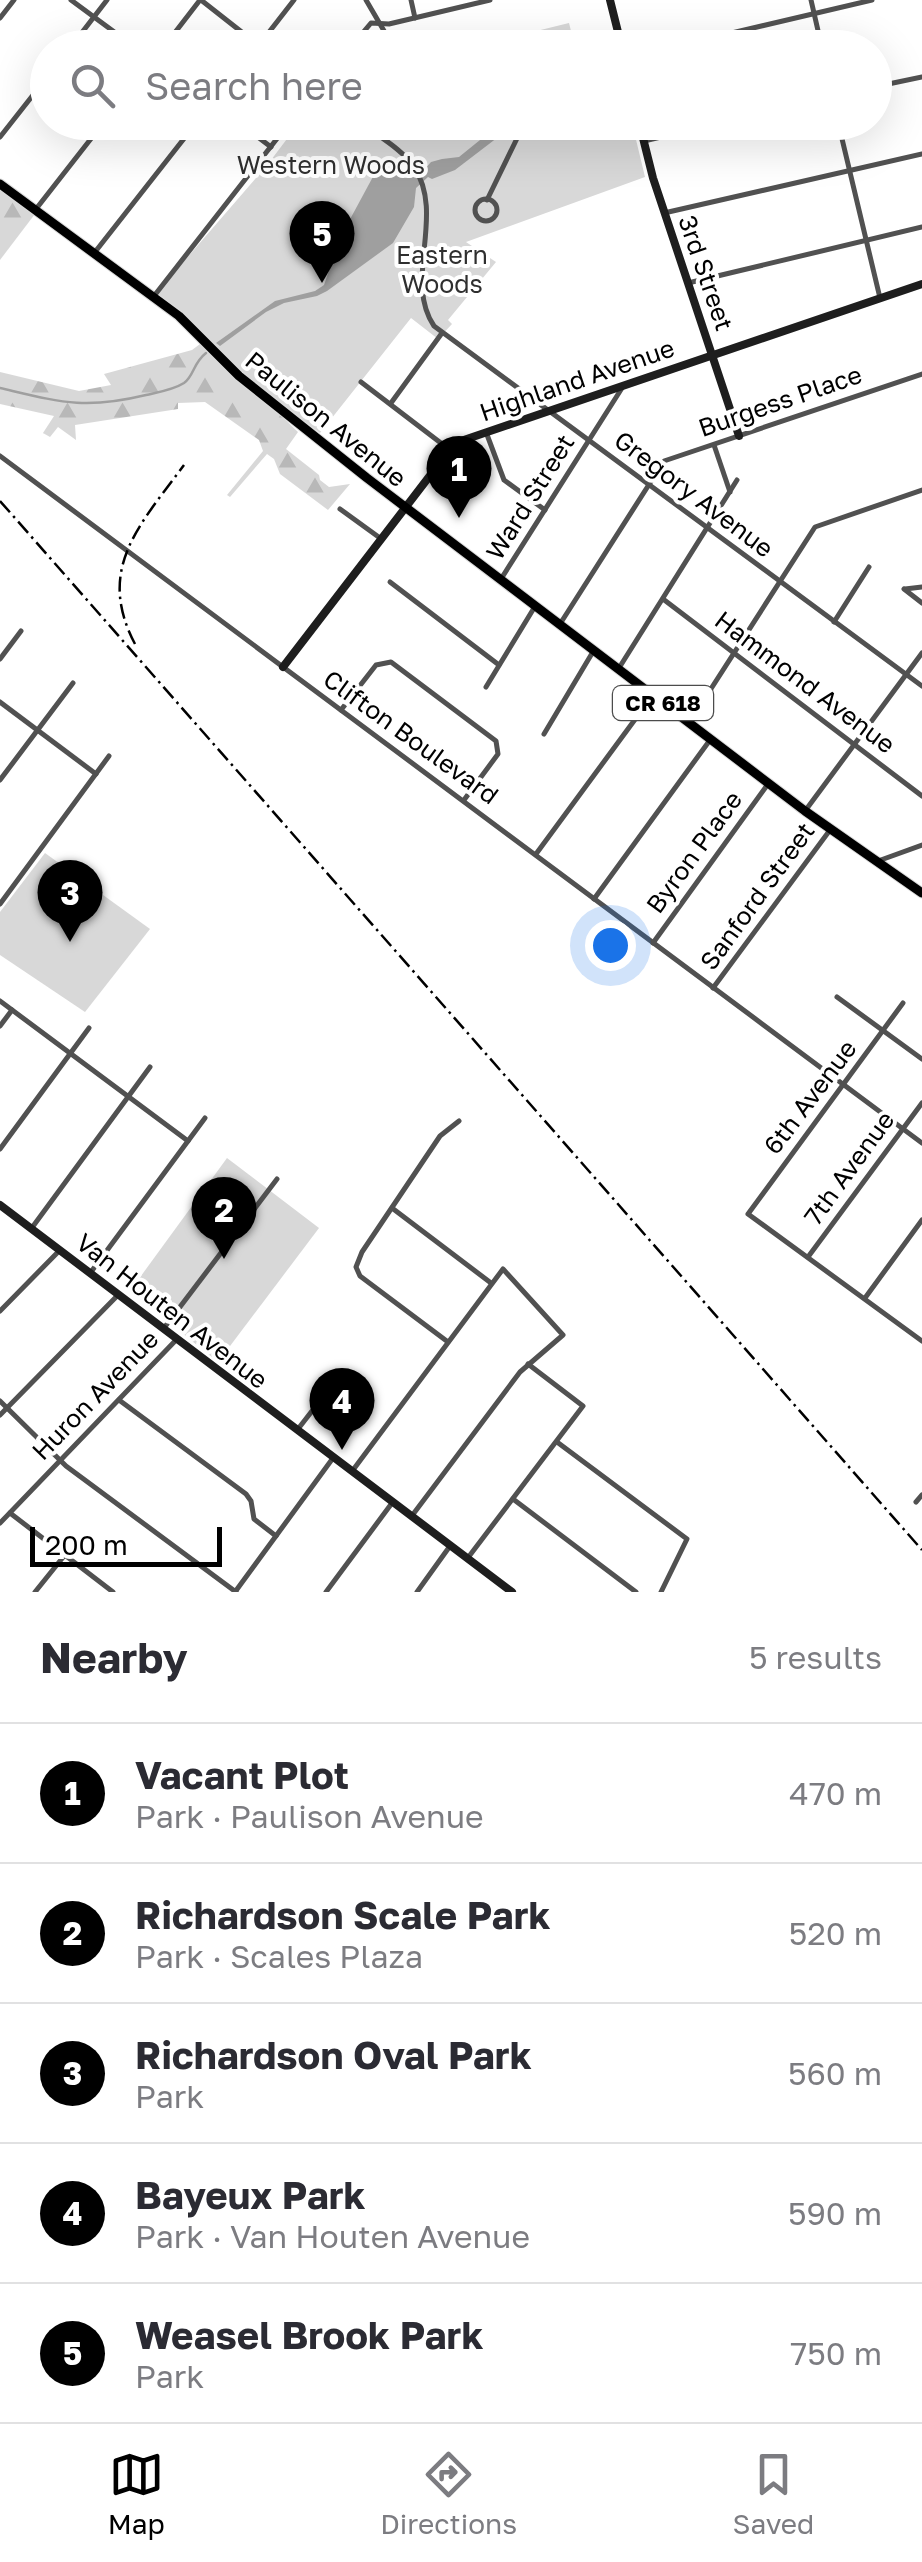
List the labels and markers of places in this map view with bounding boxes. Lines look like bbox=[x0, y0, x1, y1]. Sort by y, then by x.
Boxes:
pin: 5 bbox=[290, 200, 354, 283]
pin: 1 bbox=[426, 436, 492, 518]
pin: 3 bbox=[38, 860, 102, 942]
pin: 2 bbox=[192, 1176, 256, 1259]
pin: 4 bbox=[310, 1368, 374, 1450]

